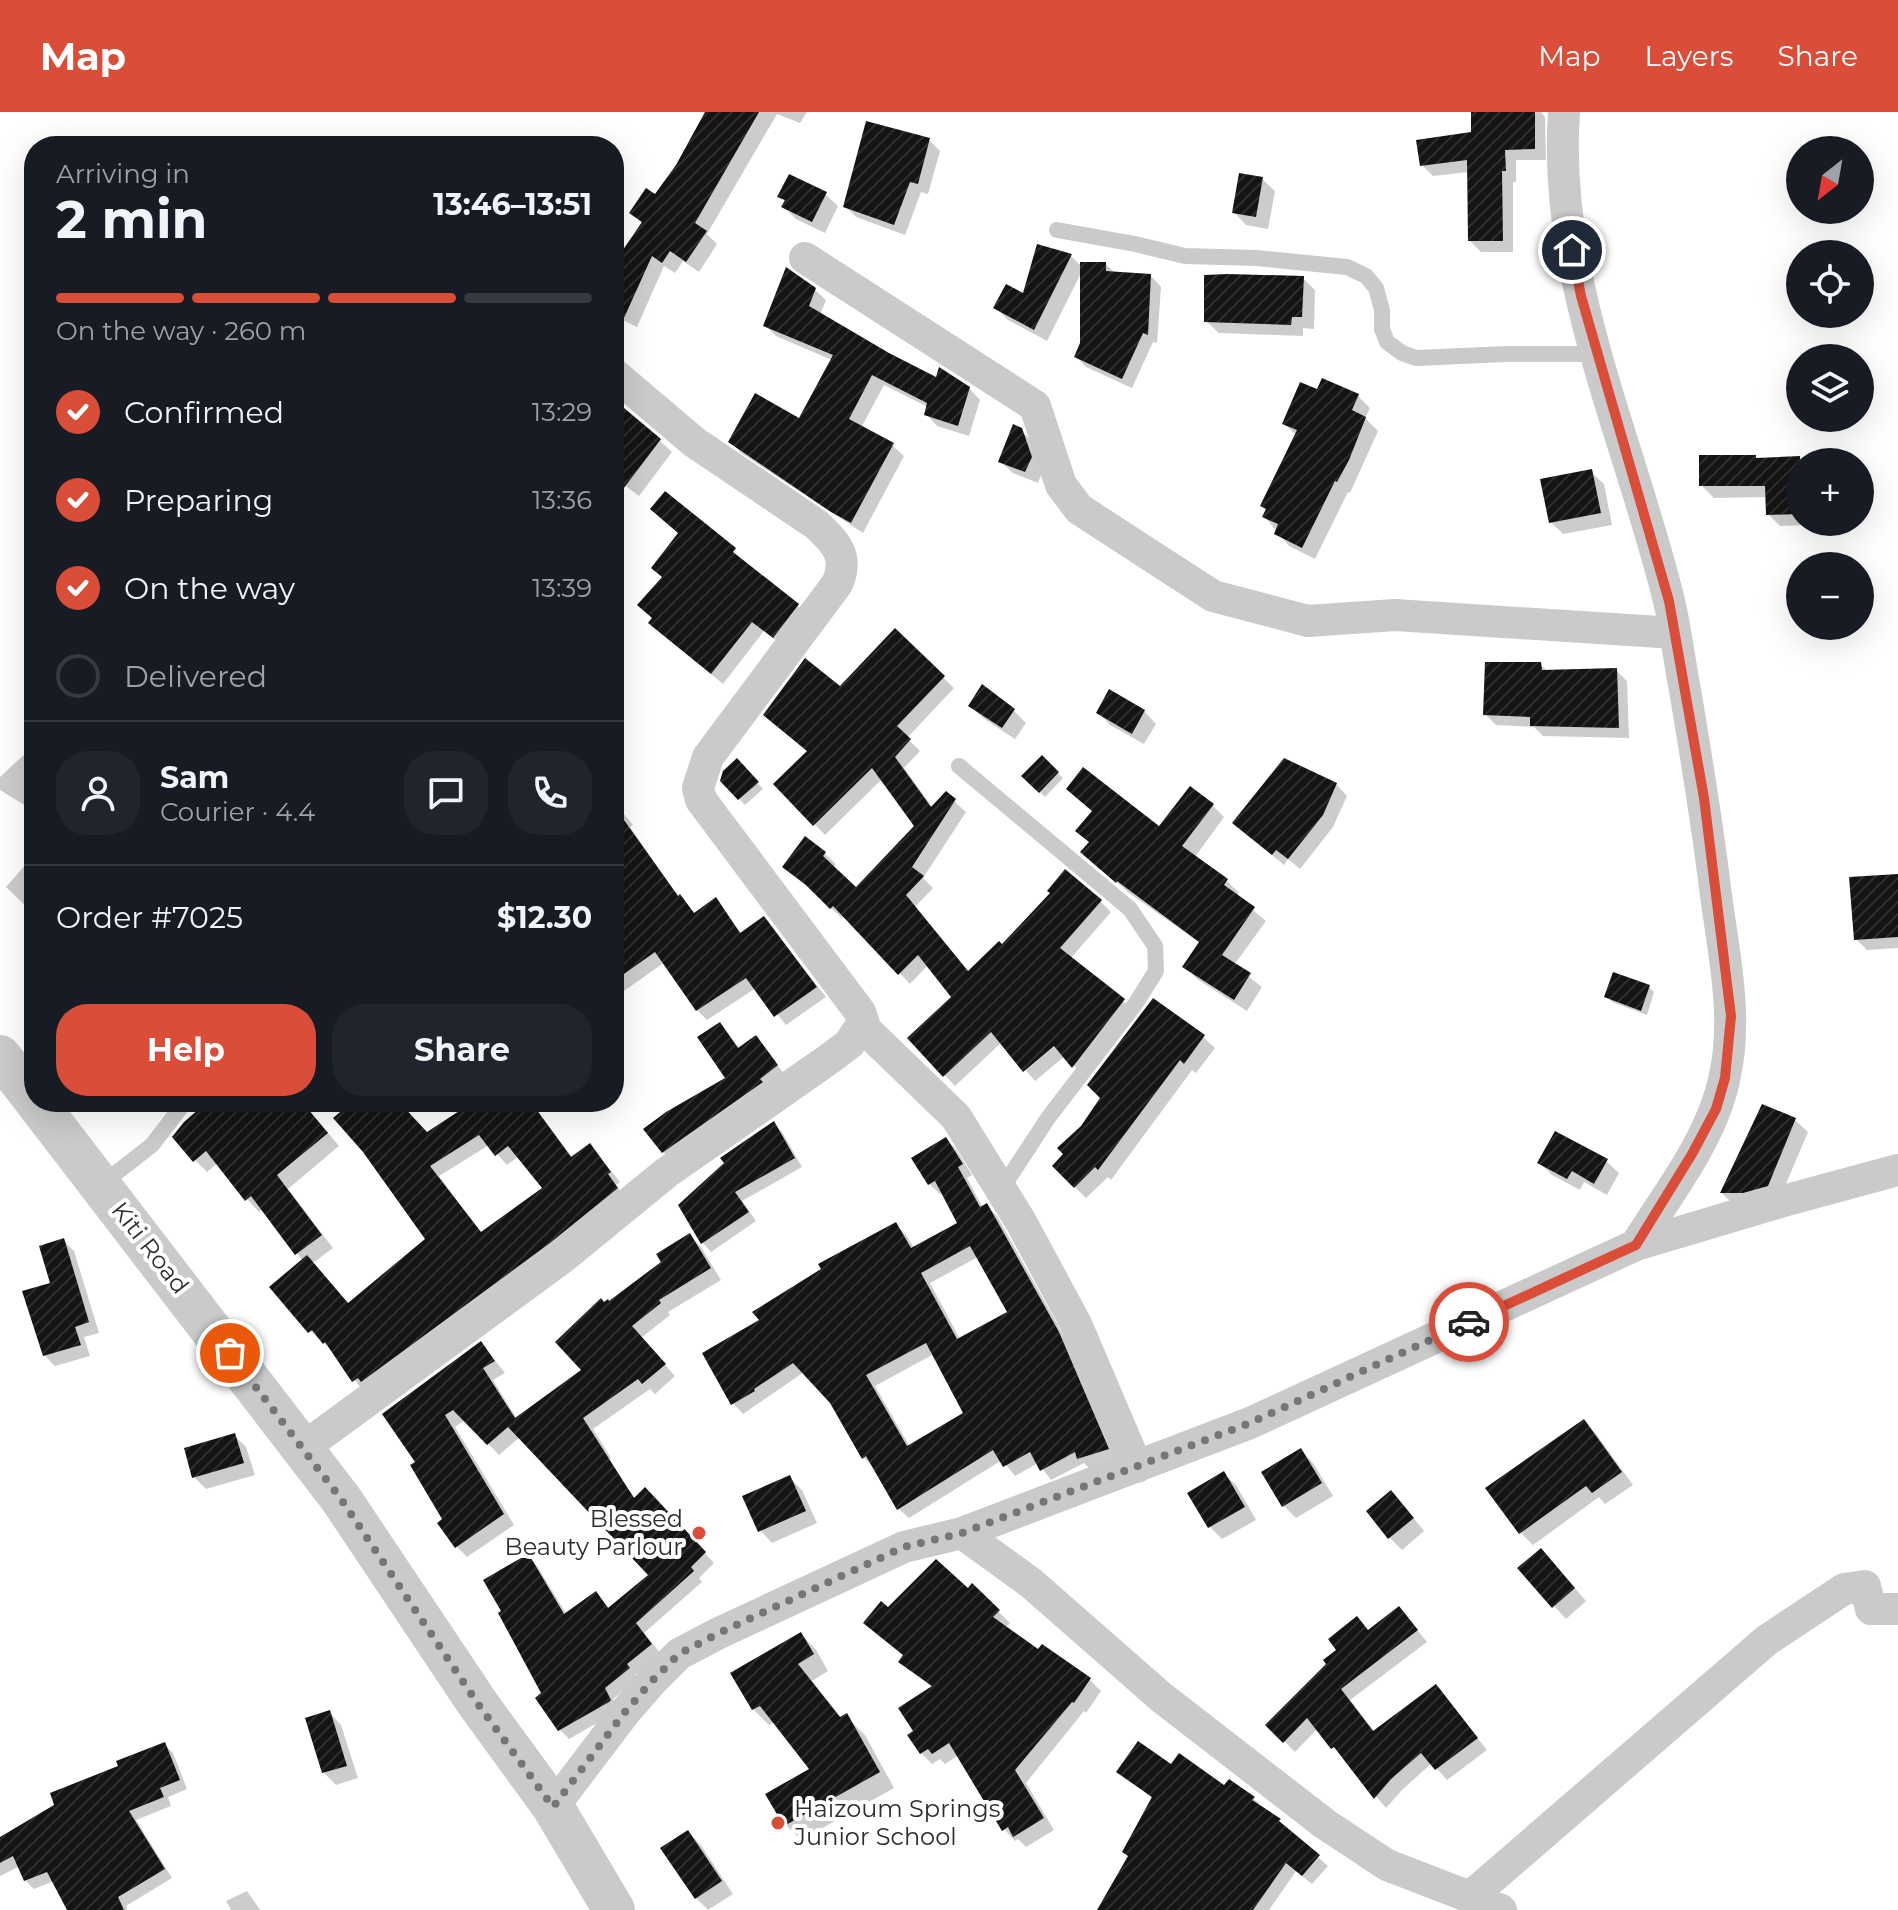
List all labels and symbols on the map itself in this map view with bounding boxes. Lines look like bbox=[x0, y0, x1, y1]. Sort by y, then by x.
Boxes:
north arrow bbox=[1786, 136, 1874, 224]
pin bbox=[1538, 216, 1606, 284]
street label: Kiti Road bbox=[106, 1196, 195, 1299]
courier bbox=[1429, 1282, 1509, 1362]
pin bbox=[196, 1319, 264, 1387]
place label: Blessed Beauty Parlour bbox=[505, 1504, 683, 1561]
marker: Blessed Beauty Parlour bbox=[690, 1524, 708, 1542]
place label: Haizoum Springs Junior School bbox=[793, 1794, 1000, 1851]
marker: Haizoum Springs Junior School bbox=[769, 1814, 787, 1832]

